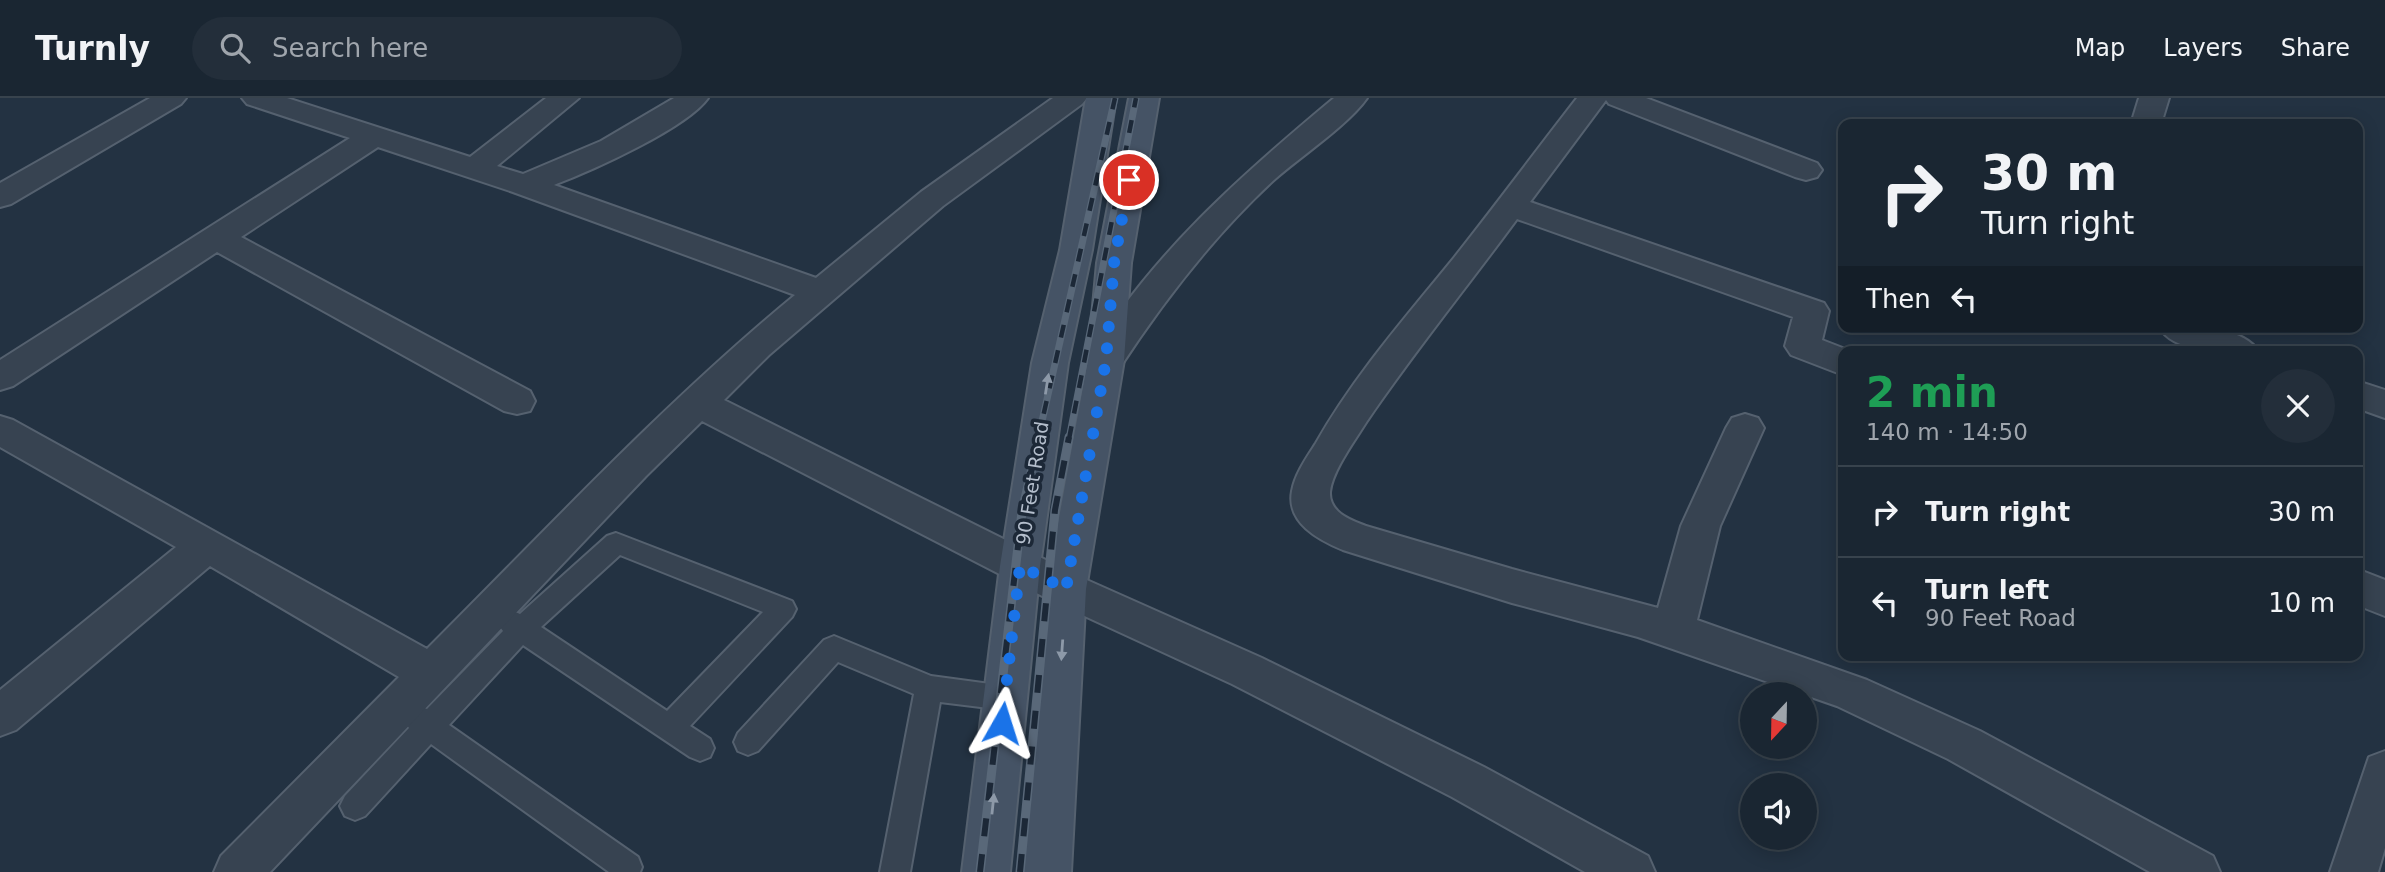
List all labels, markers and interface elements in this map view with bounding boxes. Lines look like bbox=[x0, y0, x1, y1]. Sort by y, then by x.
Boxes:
search box bbox=[192, 17, 682, 80]
text: Turnly bbox=[35, 29, 150, 68]
icon: search bbox=[216, 29, 254, 67]
text: Search here bbox=[272, 33, 428, 63]
text: Map bbox=[2075, 34, 2125, 62]
text: Layers bbox=[2163, 34, 2243, 62]
text: Share bbox=[2281, 34, 2350, 62]
text: 30 m bbox=[1981, 145, 2117, 202]
icon: right bbox=[1866, 147, 1957, 238]
pin bbox=[1099, 150, 1159, 210]
icon: arrive bbox=[1110, 161, 1148, 199]
text: Turn right bbox=[1981, 204, 2134, 242]
icon: left bbox=[1945, 280, 1983, 318]
text: Then bbox=[1866, 284, 1931, 314]
text: 2 min bbox=[1866, 368, 1998, 417]
button: close bbox=[2261, 369, 2335, 443]
one-way arrow bbox=[1042, 373, 1053, 395]
text: 140 m · 14:50 bbox=[1866, 419, 2028, 445]
street label: 90 Feet Road bbox=[1011, 420, 1053, 546]
icon: right bbox=[1866, 493, 1904, 531]
text: Turn right bbox=[1925, 497, 2070, 527]
text: 30 m bbox=[2268, 497, 2335, 527]
text: Turn left bbox=[1925, 575, 2049, 605]
icon: left bbox=[1866, 584, 1904, 622]
text: 10 m bbox=[2268, 588, 2335, 618]
text: 90 Feet Road bbox=[1925, 605, 2076, 631]
one-way arrow bbox=[1056, 639, 1067, 661]
north arrow bbox=[1740, 682, 1816, 760]
map controls bbox=[1740, 682, 1817, 850]
position arrow bbox=[965, 686, 1039, 760]
button: sound bbox=[1740, 773, 1817, 850]
one-way arrow bbox=[988, 793, 999, 815]

